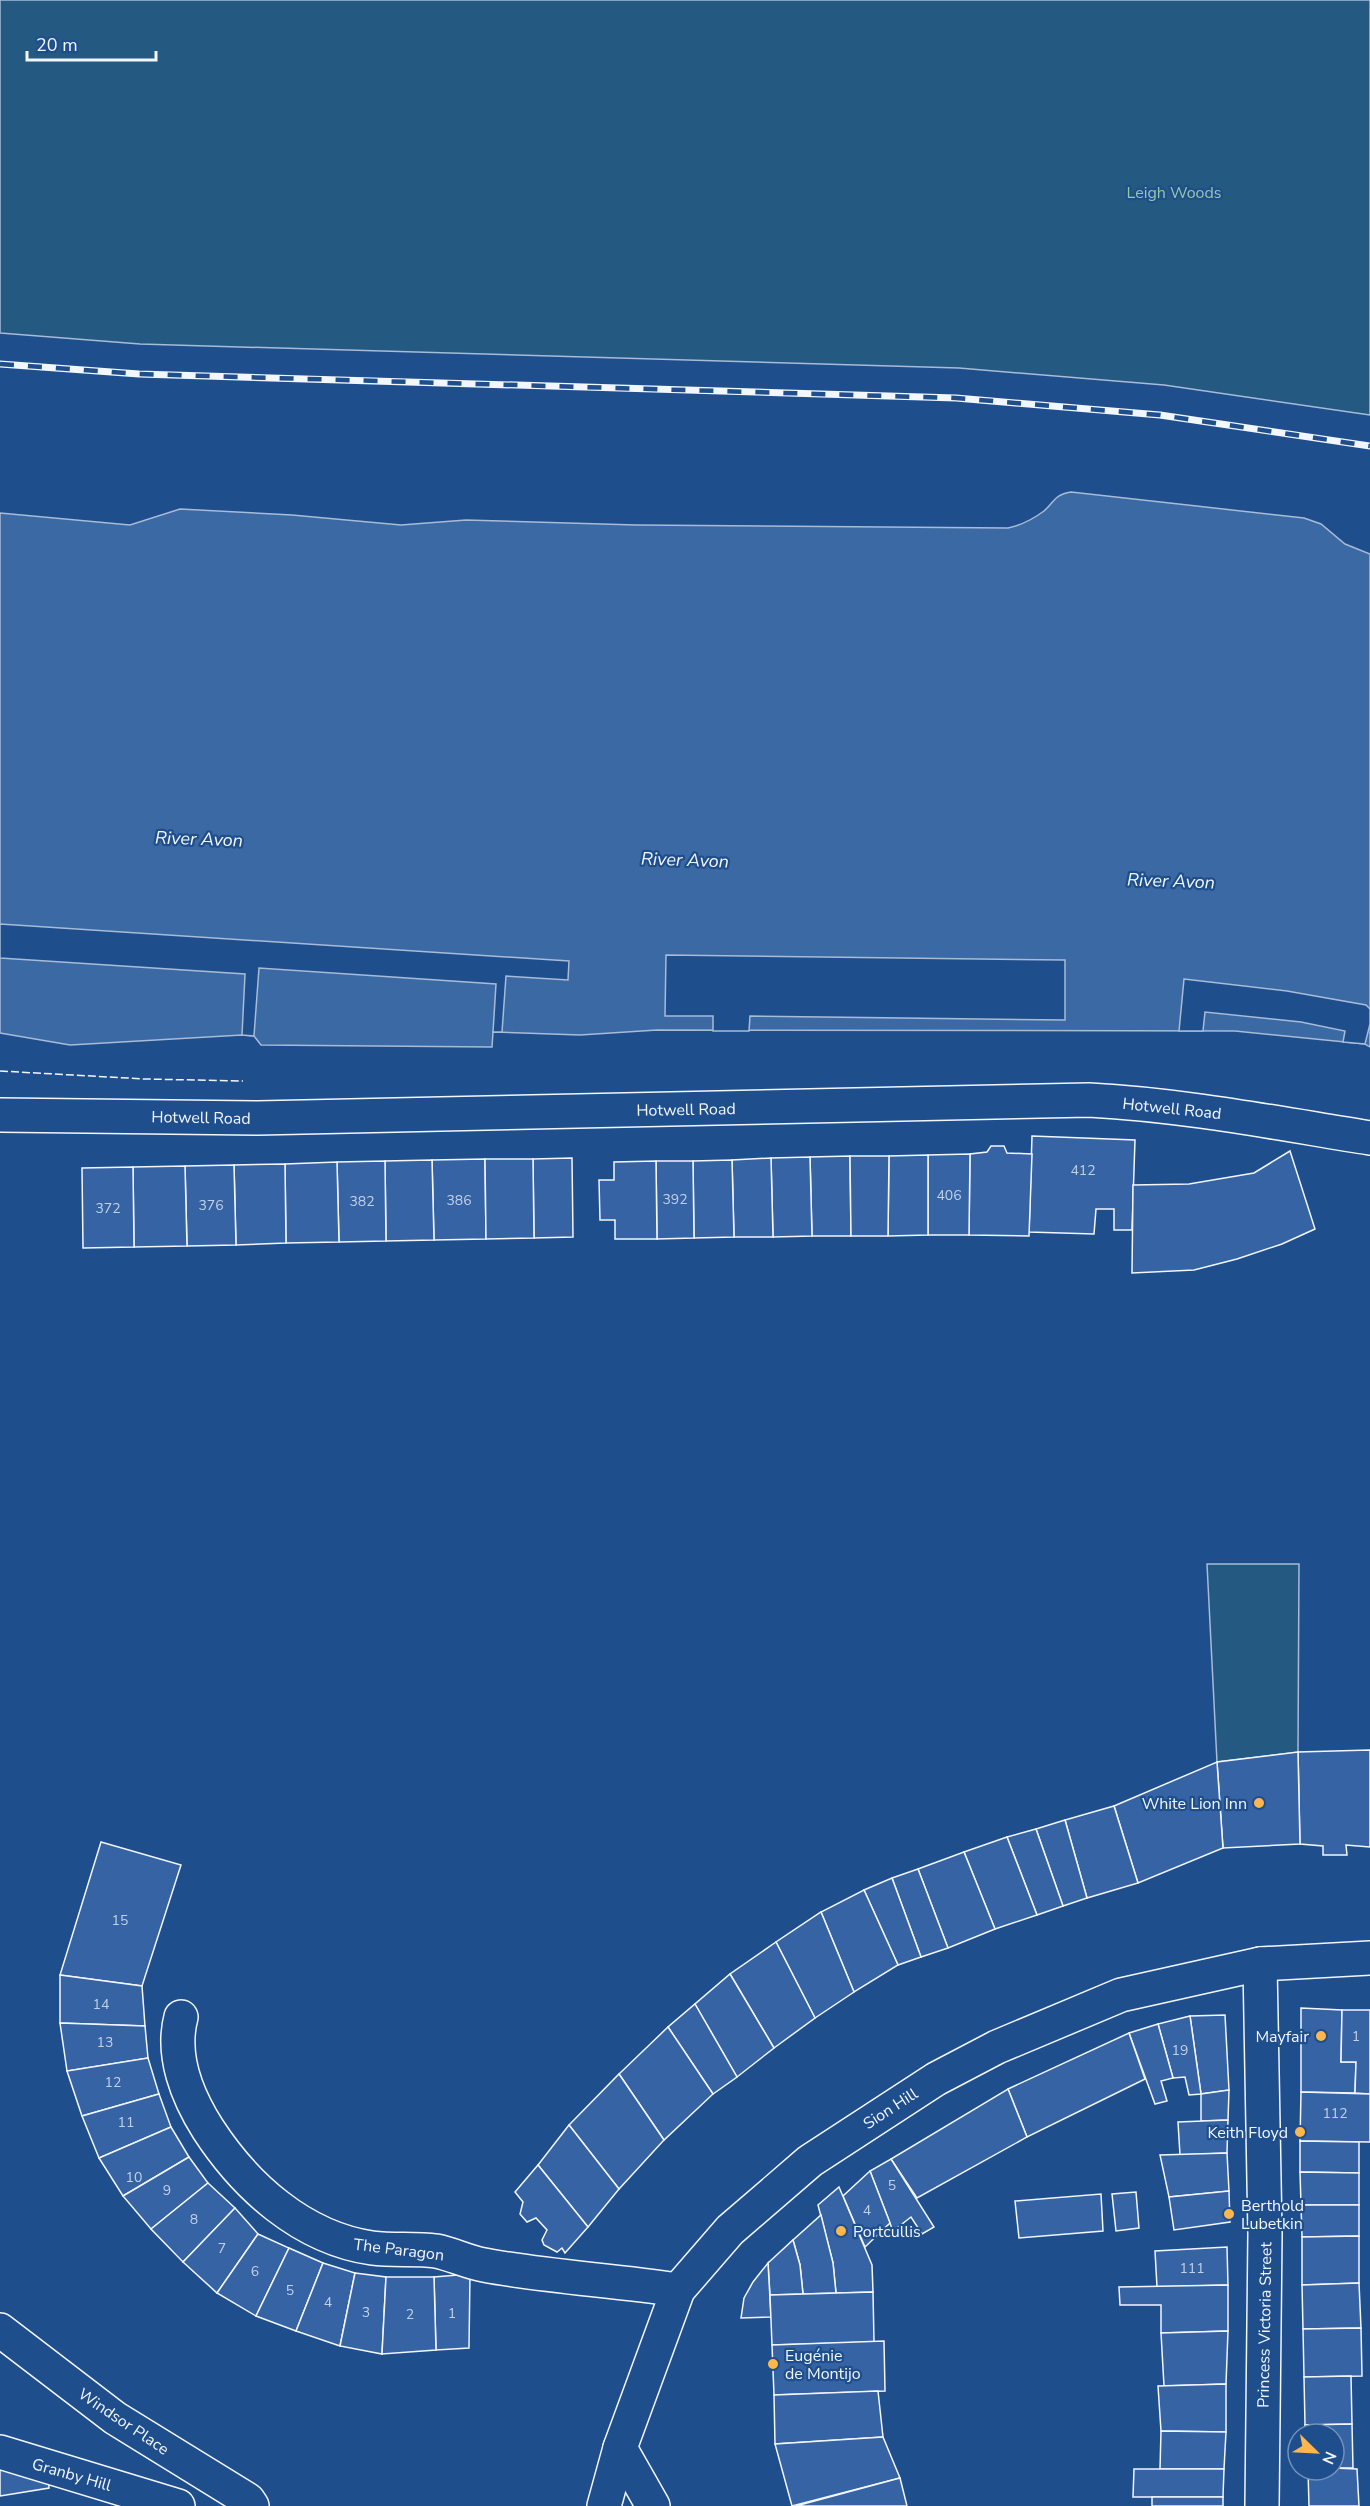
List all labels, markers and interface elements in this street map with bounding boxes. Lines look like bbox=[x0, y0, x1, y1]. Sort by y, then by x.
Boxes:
scale bar bbox=[27, 24, 156, 62]
text: 20 m bbox=[36, 33, 78, 57]
park label: Leigh Woods bbox=[1127, 182, 1221, 204]
water label: River Avon bbox=[155, 825, 243, 853]
water label: River Avon bbox=[641, 846, 729, 874]
water label: River Avon bbox=[1127, 867, 1215, 895]
street label: Hotwell Road bbox=[1121, 1093, 1222, 1125]
street label: Hotwell Road bbox=[636, 1098, 736, 1122]
street label: Hotwell Road bbox=[151, 1106, 251, 1130]
house number: 412 bbox=[1070, 1161, 1096, 1180]
house number: 406 bbox=[936, 1186, 962, 1205]
house number: 392 bbox=[662, 1190, 688, 1209]
house number: 386 bbox=[446, 1191, 472, 1210]
house number: 382 bbox=[349, 1192, 375, 1211]
house number: 376 bbox=[198, 1196, 224, 1215]
house number: 372 bbox=[95, 1199, 121, 1218]
place label: White Lion Inn bbox=[1142, 1793, 1247, 1815]
marker: White Lion Inn bbox=[1252, 1796, 1266, 1810]
house number: 15 bbox=[112, 1911, 128, 1930]
house number: 14 bbox=[93, 1995, 109, 2014]
place label: Mayfair bbox=[1255, 2026, 1309, 2048]
house number: 1 bbox=[1352, 2027, 1360, 2046]
marker: Mayfair bbox=[1314, 2029, 1328, 2043]
house number: 13 bbox=[97, 2033, 113, 2052]
house number: 19 bbox=[1172, 2041, 1188, 2060]
house number: 12 bbox=[105, 2073, 121, 2092]
street label: Sion Hill bbox=[859, 2083, 922, 2135]
house number: 112 bbox=[1322, 2104, 1348, 2123]
house number: 11 bbox=[118, 2113, 134, 2132]
place label: Keith Floyd bbox=[1208, 2122, 1288, 2144]
marker: Keith Floyd bbox=[1293, 2125, 1307, 2139]
house number: 10 bbox=[126, 2168, 142, 2187]
house number: 5 bbox=[888, 2176, 896, 2195]
house number: 9 bbox=[163, 2181, 171, 2200]
place label: Berthold Lubetkin bbox=[1241, 2195, 1304, 2235]
house number: 4 bbox=[863, 2201, 871, 2220]
marker: Berthold Lubetkin bbox=[1222, 2207, 1236, 2221]
house number: 8 bbox=[190, 2210, 198, 2229]
place label: Portcullis bbox=[853, 2221, 921, 2243]
marker: Portcullis bbox=[834, 2224, 848, 2238]
street label: The Paragon bbox=[352, 2234, 445, 2266]
house number: 7 bbox=[218, 2239, 226, 2258]
street label: Princess Victoria Street bbox=[1253, 2241, 1277, 2408]
house number: 111 bbox=[1179, 2259, 1205, 2278]
house number: 6 bbox=[251, 2262, 259, 2281]
house number: 5 bbox=[286, 2281, 294, 2300]
house number: 4 bbox=[324, 2293, 332, 2312]
house number: 3 bbox=[362, 2303, 370, 2322]
house number: 1 bbox=[448, 2304, 456, 2323]
house number: 2 bbox=[406, 2305, 414, 2324]
place label: Eugénie de Montijo bbox=[785, 2345, 861, 2385]
marker: Eugénie de Montijo bbox=[766, 2357, 780, 2371]
street label: Windsor Place bbox=[74, 2383, 173, 2460]
north arrow bbox=[1286, 2422, 1346, 2482]
text: N bbox=[1316, 2448, 1341, 2468]
street label: Granby Hill bbox=[29, 2453, 114, 2497]

